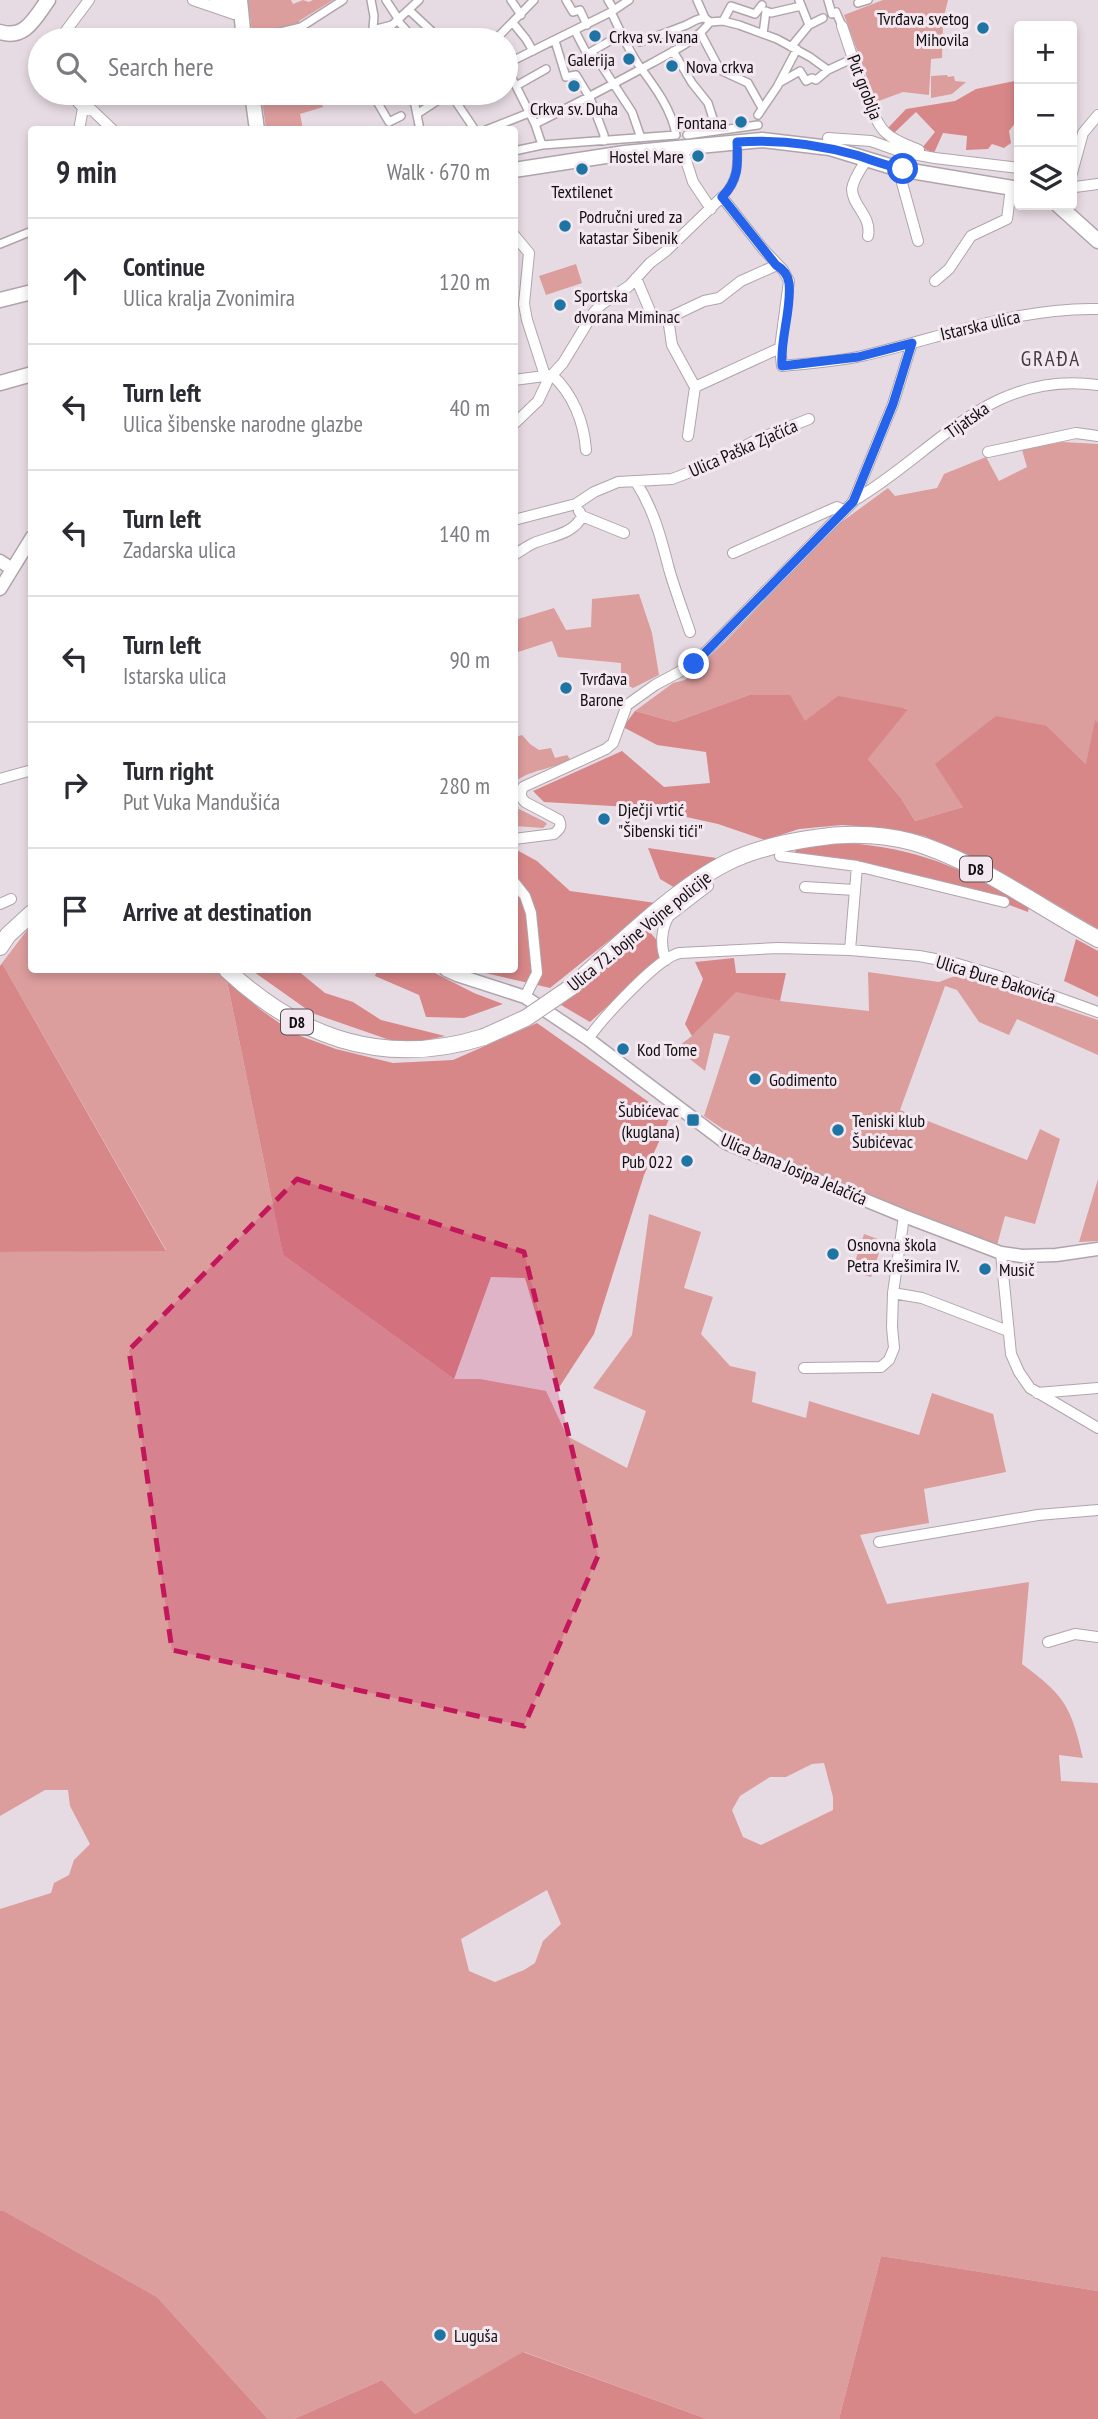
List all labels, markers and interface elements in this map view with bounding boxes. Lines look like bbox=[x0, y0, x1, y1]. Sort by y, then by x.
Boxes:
place label: Tvrđava svetog Mihovila bbox=[877, 7, 969, 51]
marker: Tvrđava svetog Mihovila bbox=[975, 20, 991, 36]
map controls bbox=[1014, 21, 1077, 210]
button: + bbox=[1014, 21, 1077, 84]
place label: Crkva sv. Ivana bbox=[609, 25, 698, 48]
search box bbox=[28, 28, 518, 105]
marker: Crkva sv. Ivana bbox=[587, 28, 603, 44]
icon: search bbox=[52, 48, 90, 86]
place label: Galerija bbox=[567, 48, 615, 71]
text: Search here bbox=[108, 50, 214, 83]
marker: Galerija bbox=[621, 51, 637, 67]
street label: Put groblja bbox=[842, 51, 888, 123]
place label: Nova crkva bbox=[686, 55, 754, 78]
marker: Nova crkva bbox=[664, 58, 680, 74]
marker: Crkva sv. Duha bbox=[566, 78, 582, 94]
button: − bbox=[1014, 84, 1077, 147]
place label: Crkva sv. Duha bbox=[530, 97, 618, 120]
place label: Fontana bbox=[677, 111, 727, 134]
marker: Fontana bbox=[733, 114, 749, 130]
place label: Hostel Mare bbox=[609, 145, 684, 168]
button: layers bbox=[1014, 147, 1077, 210]
marker: Hostel Mare bbox=[690, 148, 706, 164]
text: 9 min bbox=[56, 152, 117, 191]
route start bbox=[887, 153, 918, 184]
text: Walk · 670 m bbox=[387, 157, 490, 186]
marker: Textilenet bbox=[574, 161, 590, 177]
place label: Textilenet bbox=[551, 180, 613, 203]
place label: Područni ured za katastar Šibenik bbox=[579, 205, 682, 249]
marker: Područni ured za katastar Šibenik bbox=[557, 218, 573, 234]
text: Continue bbox=[123, 250, 205, 283]
icon: ahead bbox=[56, 262, 94, 300]
text: 120 m bbox=[439, 267, 490, 296]
text: Ulica kralja Zvonimira bbox=[123, 283, 295, 312]
place label: Sportska dvorana Miminac bbox=[574, 284, 681, 328]
marker: Sportska dvorana Miminac bbox=[552, 297, 568, 313]
street label: Istarska ulica bbox=[938, 305, 1022, 345]
district label: GRAĐA bbox=[1021, 345, 1081, 372]
text: Turn left bbox=[123, 376, 201, 409]
icon: left bbox=[56, 388, 94, 426]
text: 40 m bbox=[449, 393, 490, 422]
street label: Tijatska bbox=[941, 397, 993, 443]
text: Ulica šibenske narodne glazbe bbox=[123, 409, 363, 438]
street label: Ulica Paška Zjačića bbox=[685, 414, 801, 482]
text: Turn left bbox=[123, 502, 201, 535]
icon: left bbox=[56, 514, 94, 552]
text: 140 m bbox=[439, 519, 490, 548]
text: Zadarska ulica bbox=[123, 535, 236, 564]
text: Turn left bbox=[123, 628, 201, 661]
icon: left bbox=[56, 640, 94, 678]
text: 90 m bbox=[449, 645, 490, 674]
route end bbox=[678, 648, 709, 679]
text: Istarska ulica bbox=[123, 661, 226, 690]
place label: Tvrđava Barone bbox=[580, 667, 627, 711]
marker: Tvrđava Barone bbox=[558, 680, 574, 696]
text: Turn right bbox=[123, 754, 214, 787]
icon: right bbox=[56, 766, 94, 804]
text: 280 m bbox=[439, 771, 490, 800]
text: Put Vuka Mandušića bbox=[123, 787, 280, 816]
place label: Dječji vrtić "Šibenski tići" bbox=[618, 798, 703, 842]
marker: Dječji vrtić "Šibenski tići" bbox=[596, 811, 612, 827]
road number: D8 bbox=[960, 856, 992, 882]
street label: Ulica 72. bojne Vojne policije bbox=[562, 866, 716, 996]
icon: arrive bbox=[56, 892, 94, 930]
text: Arrive at destination bbox=[123, 895, 312, 928]
street label: Ulica Đure Đakovića bbox=[933, 950, 1059, 1008]
road number: D8 bbox=[281, 1010, 313, 1034]
place label: Kod Tome bbox=[637, 1038, 697, 1061]
marker: Kod Tome bbox=[615, 1041, 631, 1057]
place label: Godimento bbox=[769, 1068, 837, 1091]
marker: Godimento bbox=[747, 1071, 763, 1087]
place label: Šubićevac (kuglana) bbox=[618, 1099, 680, 1143]
place label: Teniski klub Šubićevac bbox=[852, 1109, 925, 1153]
marker: Šubićevac (kuglana) bbox=[685, 1112, 701, 1128]
marker: Teniski klub Šubićevac bbox=[830, 1122, 846, 1138]
street label: Ulica bana Josipa Jelačića bbox=[717, 1128, 871, 1210]
place label: Pub 022 bbox=[622, 1150, 673, 1173]
marker: Pub 022 bbox=[679, 1153, 695, 1169]
place label: Osnovna škola Petra Krešimira IV. bbox=[847, 1233, 960, 1277]
marker: Osnovna škola Petra Krešimira IV. bbox=[825, 1246, 841, 1262]
place label: Musič bbox=[999, 1258, 1035, 1281]
marker: Musič bbox=[977, 1261, 993, 1277]
place label: Luguša bbox=[454, 2324, 498, 2347]
marker: Luguša bbox=[432, 2327, 448, 2343]

